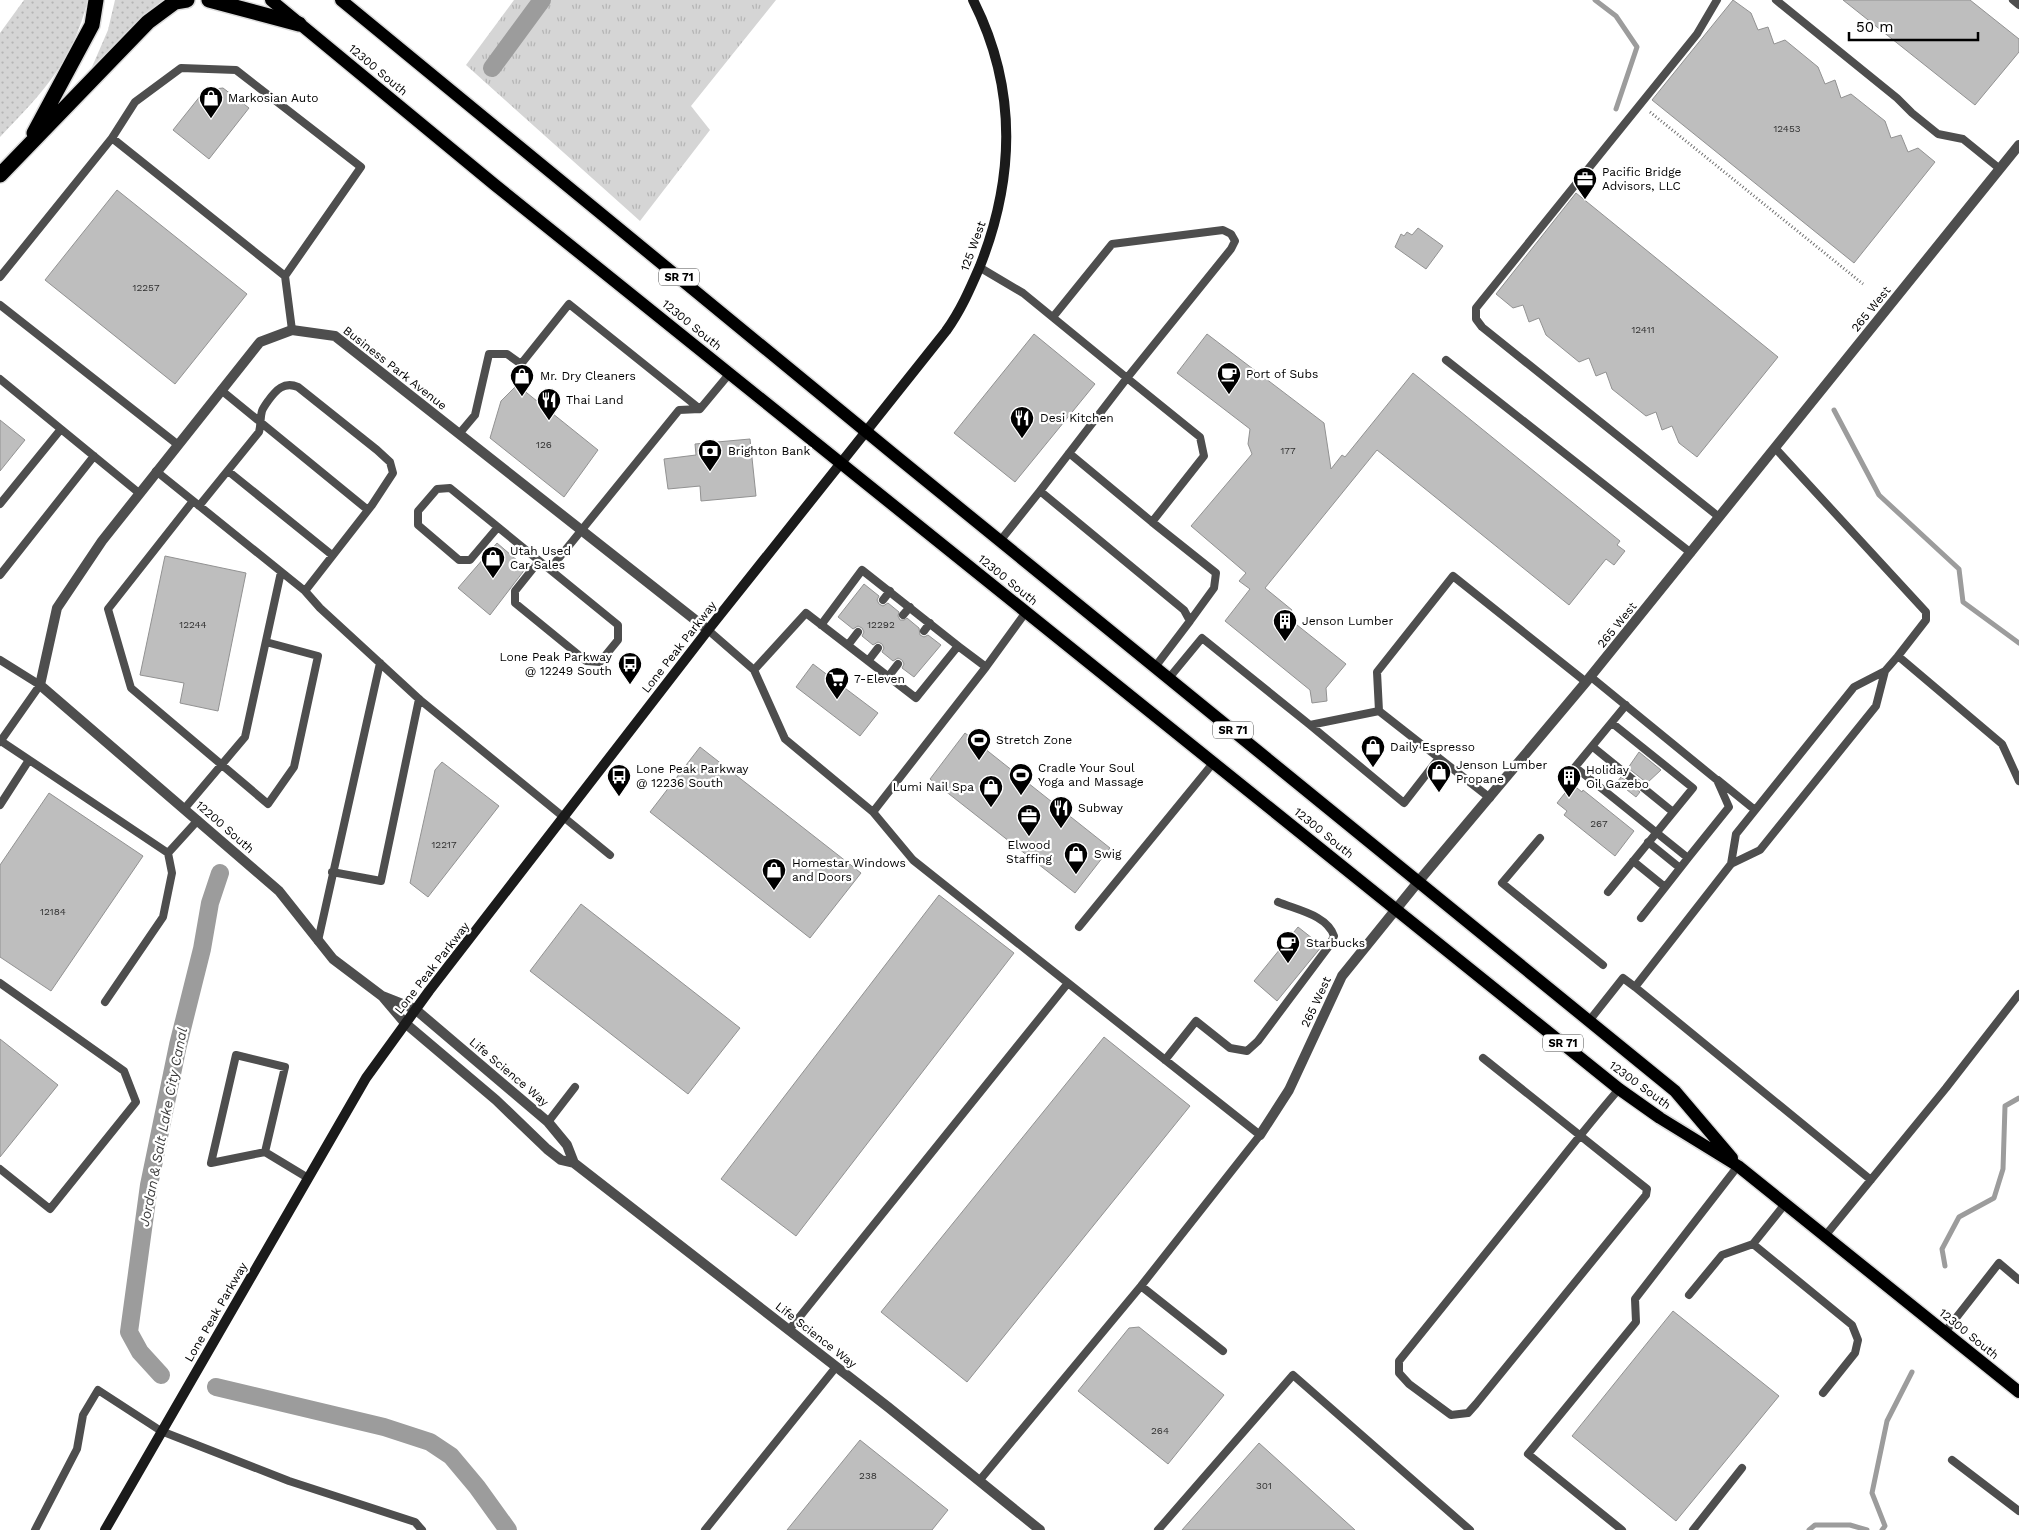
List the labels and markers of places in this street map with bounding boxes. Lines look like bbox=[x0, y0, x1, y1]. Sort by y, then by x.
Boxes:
shop icon: Markosian Auto bbox=[198, 85, 224, 119]
place label: Markosian Auto bbox=[228, 91, 318, 105]
place label: Pacific Bridge Advisors, LLC bbox=[1602, 165, 1682, 193]
office icon: Pacific Bridge Advisors, LLC bbox=[1572, 166, 1598, 200]
cafe icon: Port of Subs bbox=[1216, 361, 1242, 395]
shop icon: Mr. Dry Cleaners bbox=[509, 363, 535, 397]
place label: Port of Subs bbox=[1246, 367, 1318, 381]
place label: Mr. Dry Cleaners bbox=[540, 369, 636, 383]
restaurant icon: Thai Land bbox=[536, 387, 562, 421]
place label: Thai Land bbox=[566, 393, 623, 407]
restaurant icon: Desi Kitchen bbox=[1009, 405, 1035, 439]
place label: Desi Kitchen bbox=[1040, 411, 1114, 425]
bank icon: Brighton Bank bbox=[697, 438, 723, 472]
place label: Brighton Bank bbox=[728, 444, 810, 458]
place label: Utah Used Car Sales bbox=[510, 544, 571, 572]
shop icon: Utah Used Car Sales bbox=[480, 545, 506, 579]
building icon: Jenson Lumber bbox=[1272, 608, 1298, 642]
place label: Jenson Lumber bbox=[1302, 614, 1393, 628]
place label: Lone Peak Parkway @ 12249 South bbox=[499, 650, 613, 678]
bus stop icon: Lone Peak Parkway @ 12249 South bbox=[617, 651, 643, 685]
supermarket icon: 7-Eleven bbox=[824, 666, 850, 700]
place label: 7-Eleven bbox=[854, 672, 905, 686]
sports icon: Stretch Zone bbox=[966, 727, 992, 761]
place label: Stretch Zone bbox=[996, 733, 1072, 747]
shop icon: Daily Espresso bbox=[1360, 734, 1386, 768]
place label: Daily Espresso bbox=[1390, 740, 1475, 754]
place label: Jenson Lumber Propane bbox=[1456, 758, 1547, 786]
shop icon: Jenson Lumber Propane bbox=[1426, 759, 1452, 793]
place label: Cradle Your Soul Yoga and Massage bbox=[1038, 761, 1144, 789]
place label: Lone Peak Parkway @ 12236 South bbox=[636, 762, 749, 790]
sports icon: Cradle Your Soul Yoga and Massage bbox=[1008, 762, 1034, 796]
bus stop icon: Lone Peak Parkway @ 12236 South bbox=[606, 763, 632, 797]
place label: Holiday Oil Gazebo bbox=[1586, 763, 1649, 791]
building icon: Holiday Oil Gazebo bbox=[1556, 764, 1582, 798]
shop icon: Lumi Nail Spa bbox=[978, 774, 1004, 808]
place label: Lumi Nail Spa bbox=[893, 780, 974, 794]
restaurant icon: Subway bbox=[1048, 795, 1074, 829]
place label: Subway bbox=[1078, 801, 1124, 815]
office icon: Elwood Staffing bbox=[1016, 803, 1042, 837]
place label: Elwood Staffing bbox=[1006, 838, 1053, 866]
shop icon: Swig bbox=[1063, 841, 1089, 875]
place label: Swig bbox=[1094, 847, 1122, 861]
place label: Homestar Windows and Doors bbox=[792, 856, 906, 884]
shop icon: Homestar Windows and Doors bbox=[761, 857, 787, 891]
cafe icon: Starbucks bbox=[1275, 930, 1301, 964]
place label: Starbucks bbox=[1306, 936, 1365, 950]

